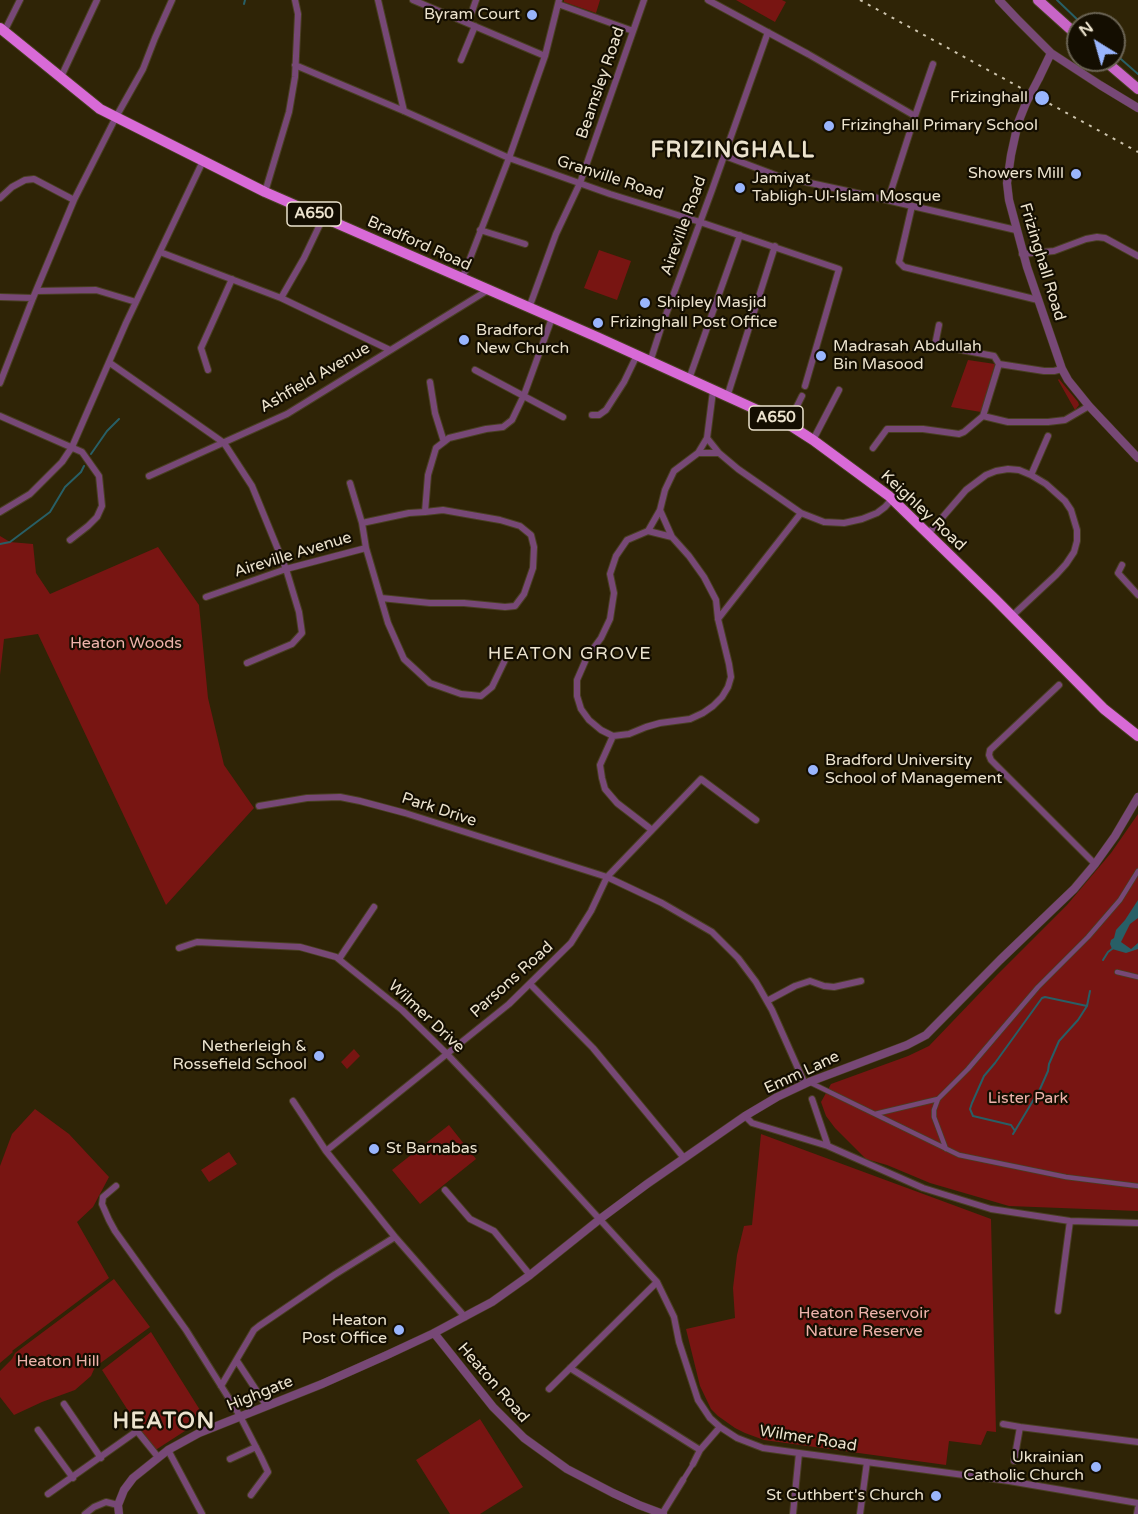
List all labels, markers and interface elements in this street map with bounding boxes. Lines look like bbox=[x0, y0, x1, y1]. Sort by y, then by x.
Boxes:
place label: Byram Court bbox=[424, 5, 520, 25]
marker: Byram Court bbox=[525, 8, 539, 22]
north arrow bbox=[1066, 12, 1126, 72]
text: N bbox=[1075, 17, 1098, 41]
street label: Beamsley Road bbox=[573, 24, 629, 142]
place label: Frizinghall bbox=[950, 88, 1028, 108]
marker: Frizinghall bbox=[1033, 89, 1051, 107]
place label: Frizinghall Primary School bbox=[841, 116, 1038, 136]
marker: Frizinghall Primary School bbox=[822, 119, 836, 133]
district label: FRIZINGHALL bbox=[651, 138, 815, 164]
street label: Granville Road bbox=[554, 152, 666, 204]
place label: Showers Mill bbox=[968, 164, 1064, 184]
marker: Showers Mill bbox=[1069, 167, 1083, 181]
place label: Jamiyat Tabligh-Ul-Islam Mosque bbox=[752, 169, 941, 207]
street label: Aireville Road bbox=[657, 174, 711, 278]
marker: Jamiyat Tabligh-Ul-Islam Mosque bbox=[733, 181, 747, 195]
street label: Frizinghall Road bbox=[1015, 201, 1069, 323]
road number: A650 bbox=[287, 202, 341, 226]
street label: Bradford Road bbox=[364, 212, 474, 276]
place label: Shipley Masjid bbox=[657, 293, 767, 313]
marker: Shipley Masjid bbox=[638, 296, 652, 310]
place label: Frizinghall Post Office bbox=[610, 313, 777, 333]
marker: Frizinghall Post Office bbox=[591, 316, 605, 330]
place label: Bradford New Church bbox=[476, 321, 569, 359]
marker: Bradford New Church bbox=[457, 333, 471, 347]
place label: Madrasah Abdullah Bin Masood bbox=[833, 337, 982, 375]
street label: Ashfield Avenue bbox=[257, 339, 373, 417]
marker: Madrasah Abdullah Bin Masood bbox=[814, 349, 828, 363]
road number: A650 bbox=[749, 406, 803, 430]
street label: Keighley Road bbox=[876, 467, 970, 555]
street label: Aireville Avenue bbox=[232, 528, 354, 582]
park label: Heaton Woods bbox=[70, 634, 182, 654]
district label: HEATON GROVE bbox=[488, 643, 652, 665]
place label: Bradford University School of Management bbox=[825, 751, 1002, 789]
marker: Bradford University School of Management bbox=[806, 763, 820, 777]
street label: Park Drive bbox=[399, 789, 479, 831]
street label: Parsons Road bbox=[467, 938, 557, 1022]
street label: Wilmer Drive bbox=[384, 977, 468, 1057]
place label: Netherleigh & Rossefield School bbox=[172, 1037, 307, 1075]
street label: Emm Lane bbox=[761, 1047, 843, 1099]
marker: Netherleigh & Rossefield School bbox=[312, 1049, 326, 1063]
park label: Lister Park bbox=[988, 1089, 1068, 1109]
place label: St Barnabas bbox=[386, 1139, 477, 1159]
marker: St Barnabas bbox=[367, 1142, 381, 1156]
park label: Heaton Reservoir Nature Reserve bbox=[799, 1304, 929, 1342]
place label: Heaton Post Office bbox=[302, 1311, 387, 1349]
marker: Heaton Post Office bbox=[392, 1323, 406, 1337]
street label: Heaton Road bbox=[453, 1339, 533, 1427]
park label: Heaton Hill bbox=[16, 1352, 100, 1372]
street label: Highgate bbox=[224, 1372, 296, 1416]
district label: HEATON bbox=[112, 1409, 216, 1435]
street label: Wilmer Road bbox=[758, 1422, 858, 1456]
place label: Ukrainian Catholic Church bbox=[963, 1448, 1084, 1486]
marker: Ukrainian Catholic Church bbox=[1089, 1460, 1103, 1474]
place label: St Cuthbert's Church bbox=[766, 1486, 924, 1506]
marker: St Cuthbert's Church bbox=[929, 1489, 943, 1503]

